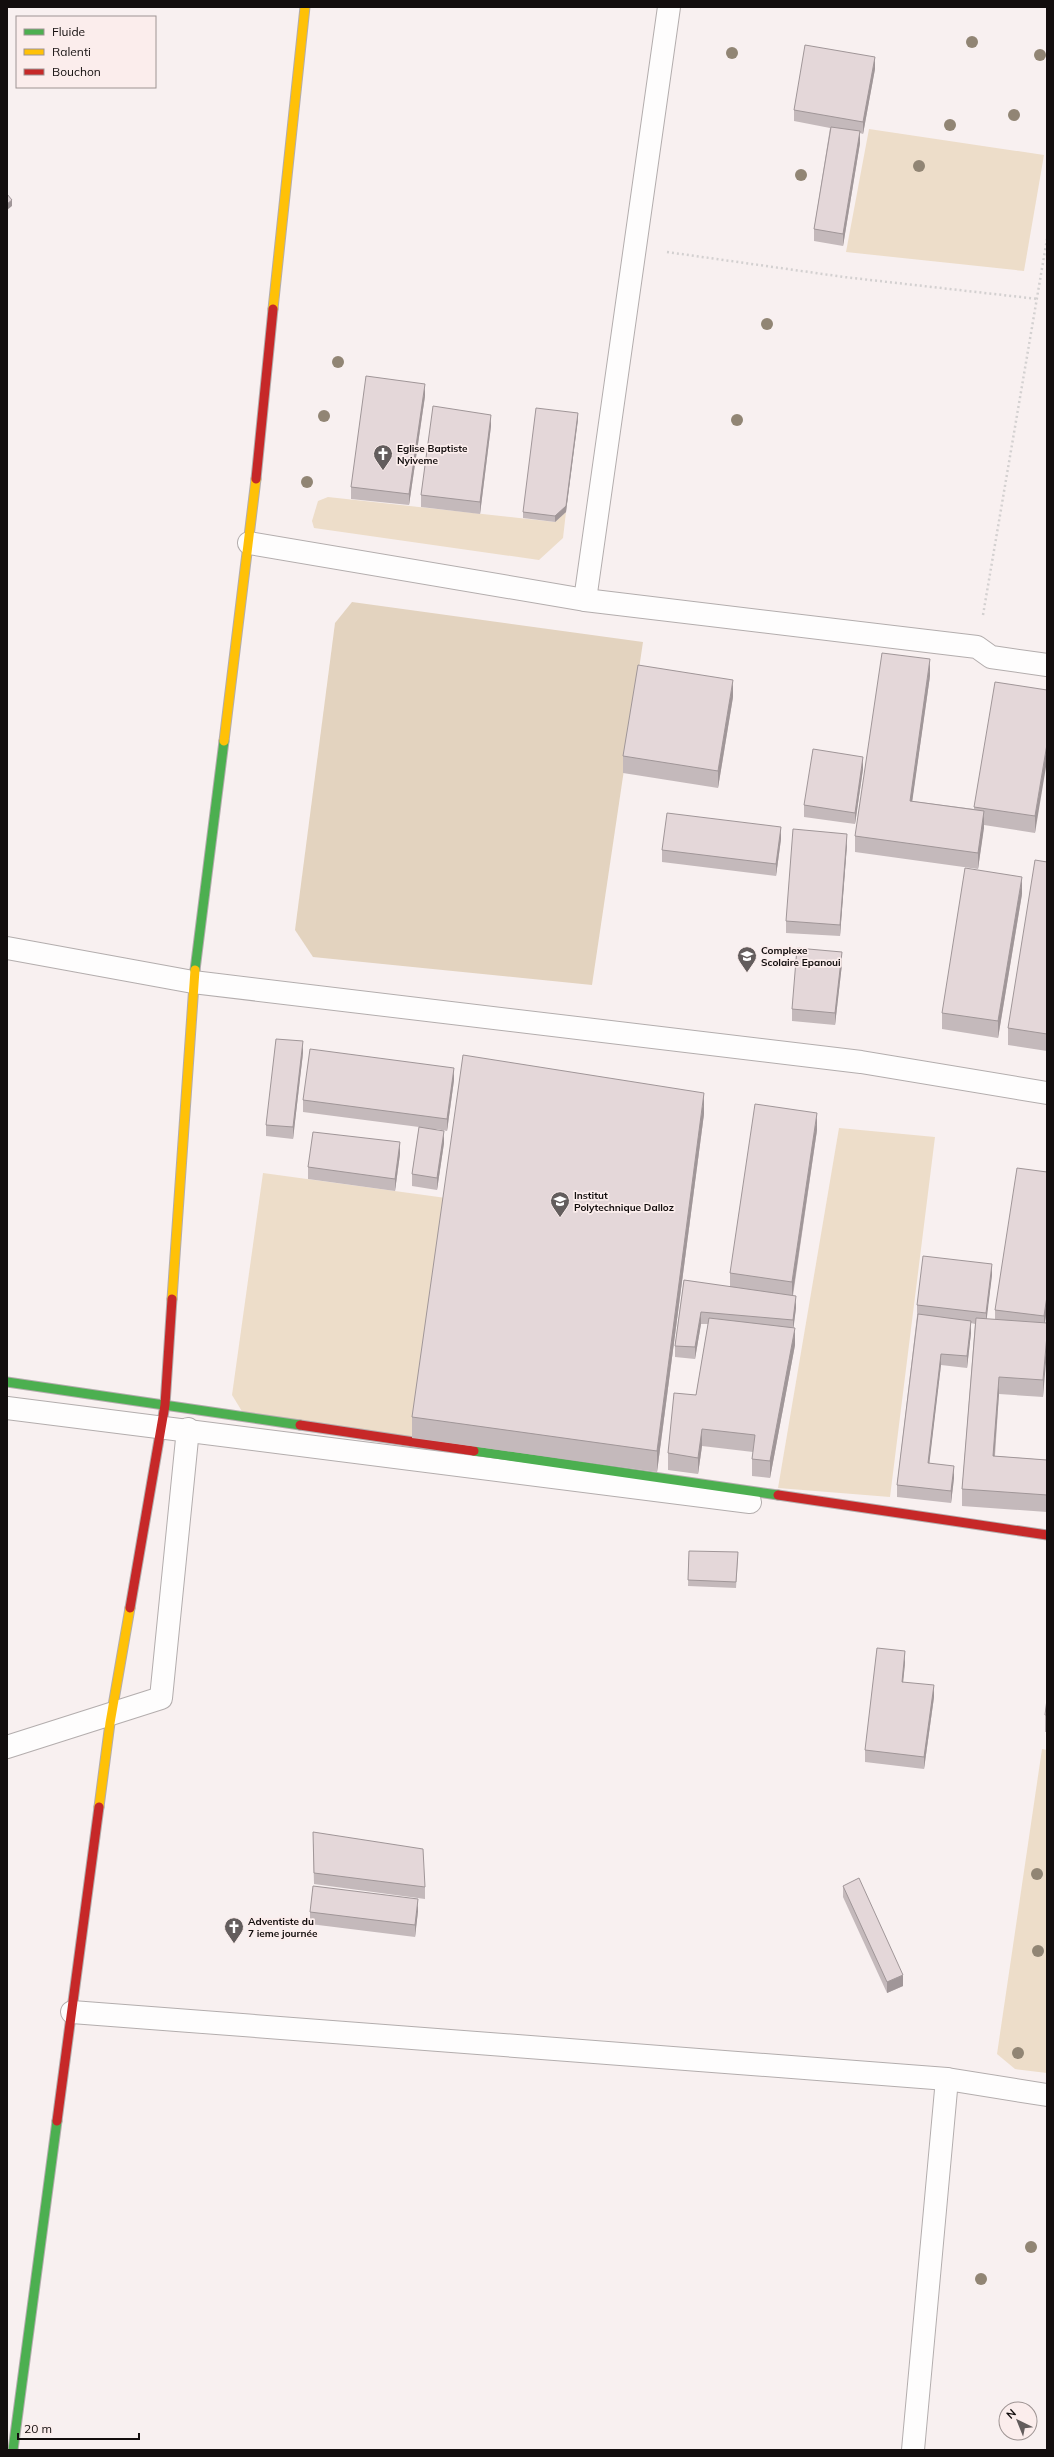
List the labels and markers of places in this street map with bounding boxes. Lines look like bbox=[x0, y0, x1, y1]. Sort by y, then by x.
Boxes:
place label: Eglise Baptiste Nyiveme bbox=[397, 442, 468, 467]
church icon: Eglise Baptiste Nyiveme bbox=[372, 443, 394, 471]
place label: Complexe Scolaire Epanoui bbox=[761, 944, 841, 969]
school or university icon: Complexe Scolaire Epanoui bbox=[736, 945, 758, 973]
place label: Institut Polytechnique Dalloz bbox=[574, 1189, 674, 1214]
school or university icon: Institut Polytechnique Dalloz bbox=[549, 1190, 571, 1218]
place label: Adventiste du 7 ieme journée bbox=[248, 1915, 318, 1940]
church icon: Adventiste du 7 ieme journée bbox=[223, 1916, 245, 1944]

